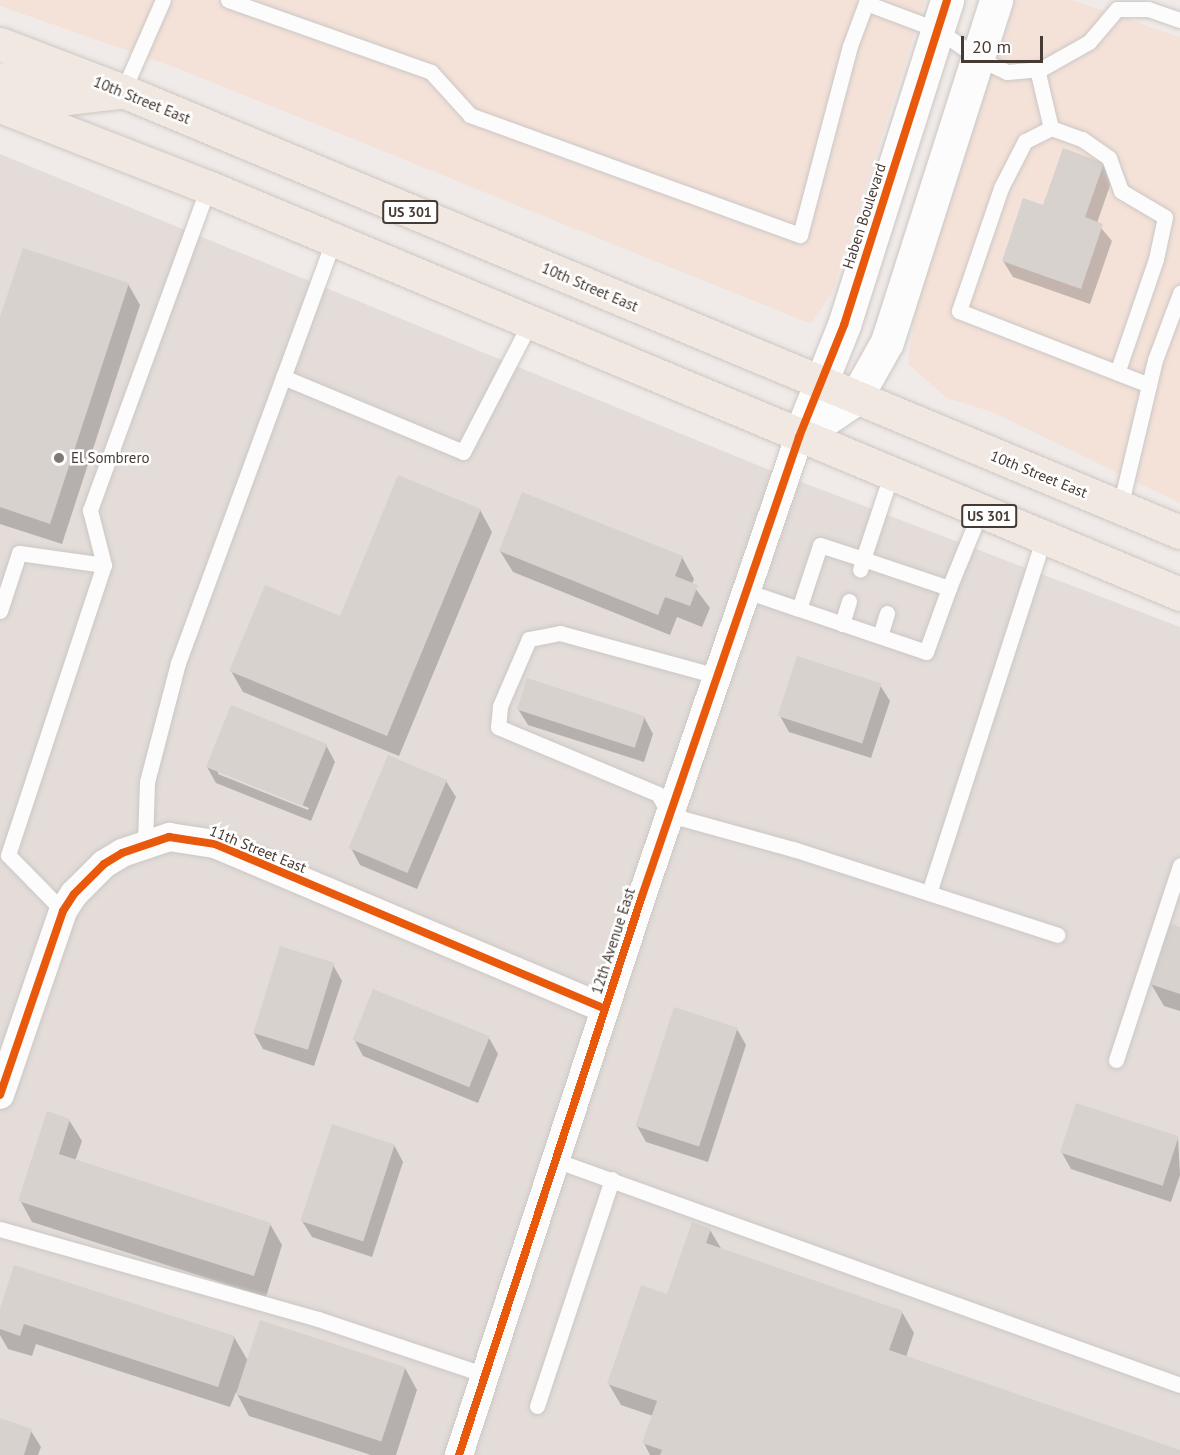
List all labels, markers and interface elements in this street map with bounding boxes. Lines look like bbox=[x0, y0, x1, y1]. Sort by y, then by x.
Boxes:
scale bar bbox=[964, 24, 1046, 62]
text: 20 m bbox=[972, 35, 1011, 58]
street label: 10th Street East bbox=[91, 72, 193, 128]
street label: Haben Boulevard bbox=[838, 161, 890, 271]
road number: US 301 bbox=[382, 201, 438, 223]
street label: 10th Street East bbox=[539, 259, 641, 315]
street label: 10th Street East bbox=[988, 446, 1090, 502]
place label: El Sombrero bbox=[71, 449, 150, 467]
marker: El Sombrero bbox=[52, 451, 66, 465]
road number: US 301 bbox=[960, 505, 1018, 527]
street label: 11th Street East bbox=[207, 821, 309, 877]
street label: 12th Avenue East bbox=[587, 885, 639, 997]

